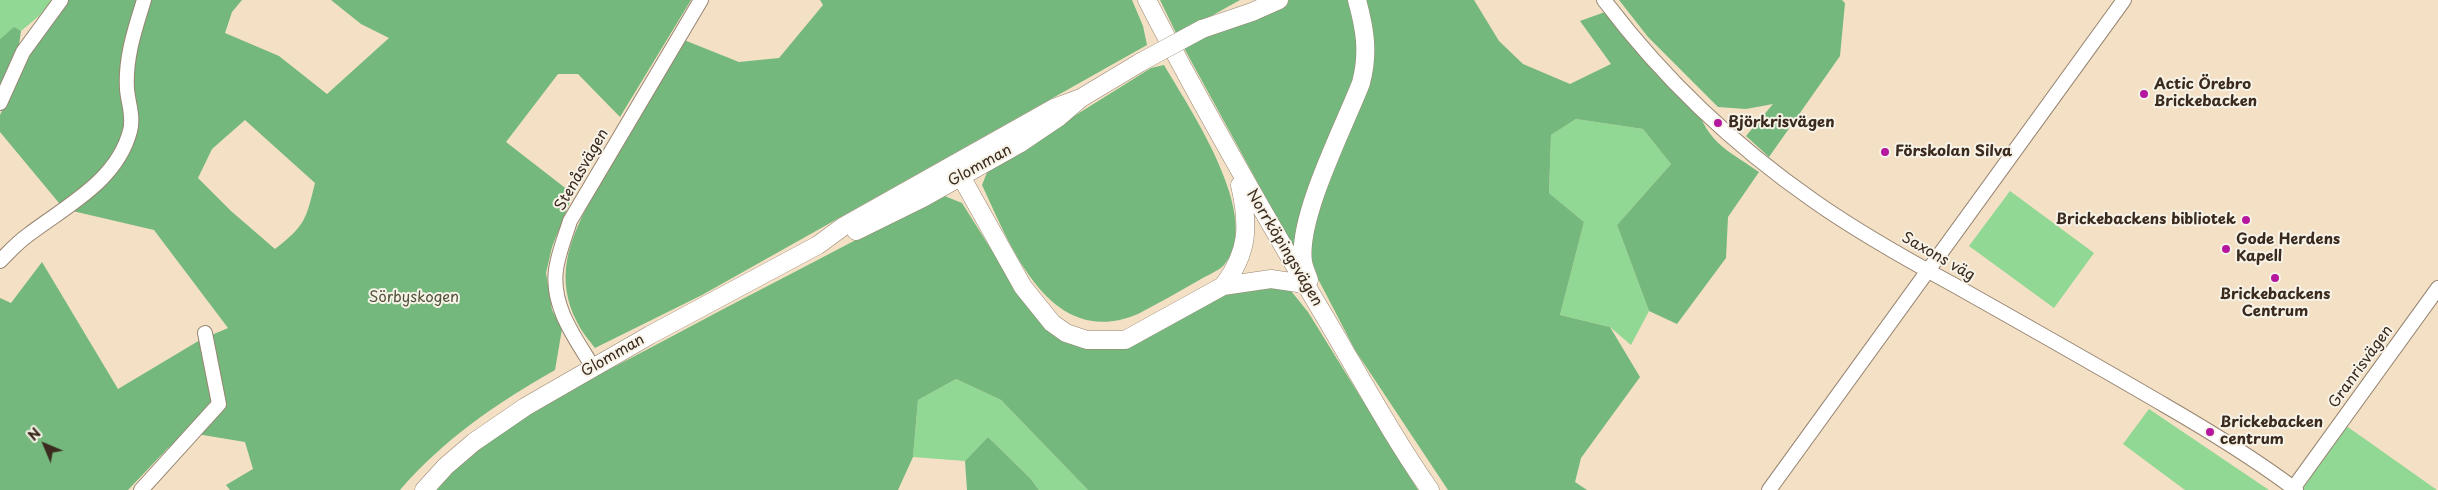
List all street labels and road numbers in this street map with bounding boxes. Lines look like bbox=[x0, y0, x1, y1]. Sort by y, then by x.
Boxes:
street label: Stenåsvägen bbox=[551, 126, 613, 214]
street label: Glomman bbox=[945, 141, 1015, 191]
street label: Norrköpingsvägen bbox=[1242, 186, 1326, 310]
street label: Saxons väg bbox=[1898, 229, 1978, 285]
street label: Granrisvägen bbox=[2325, 322, 2397, 412]
street label: Glomman bbox=[578, 331, 648, 381]

